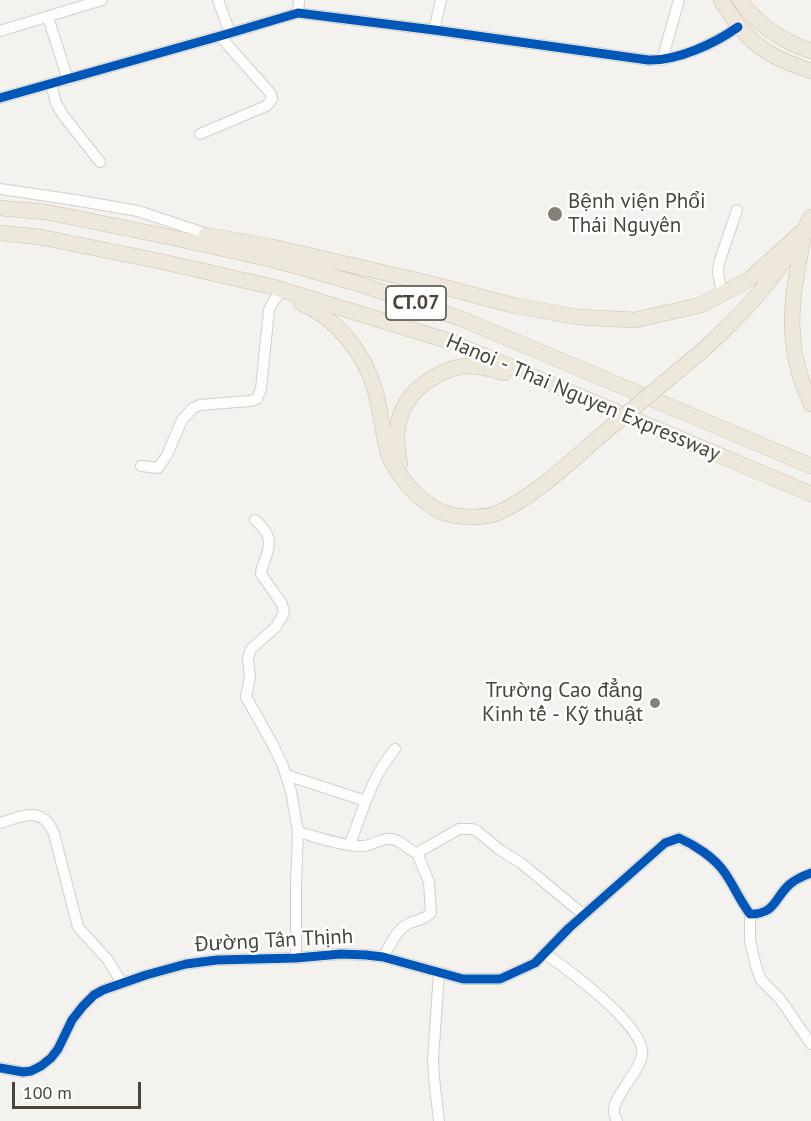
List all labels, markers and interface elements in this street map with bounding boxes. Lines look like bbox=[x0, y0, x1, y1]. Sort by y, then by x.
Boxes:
place label: Bệnh viện Phổi Thái Nguyên bbox=[568, 189, 706, 239]
marker: Bệnh viện Phổi Thái Nguyên bbox=[546, 205, 564, 223]
road number: CT.07 bbox=[386, 286, 446, 320]
street label: Hanoi - Thai Nguyen Expressway bbox=[442, 329, 724, 467]
place label: Trường Cao đẳng Kinh tế - Kỹ thuật bbox=[482, 678, 643, 728]
marker: Trường Cao đẳng Kinh tế - Kỹ thuật bbox=[648, 696, 662, 710]
street label: Đường Tân Thịnh bbox=[194, 924, 354, 958]
scale bar bbox=[15, 1070, 144, 1108]
text: 100 m bbox=[23, 1081, 72, 1104]

